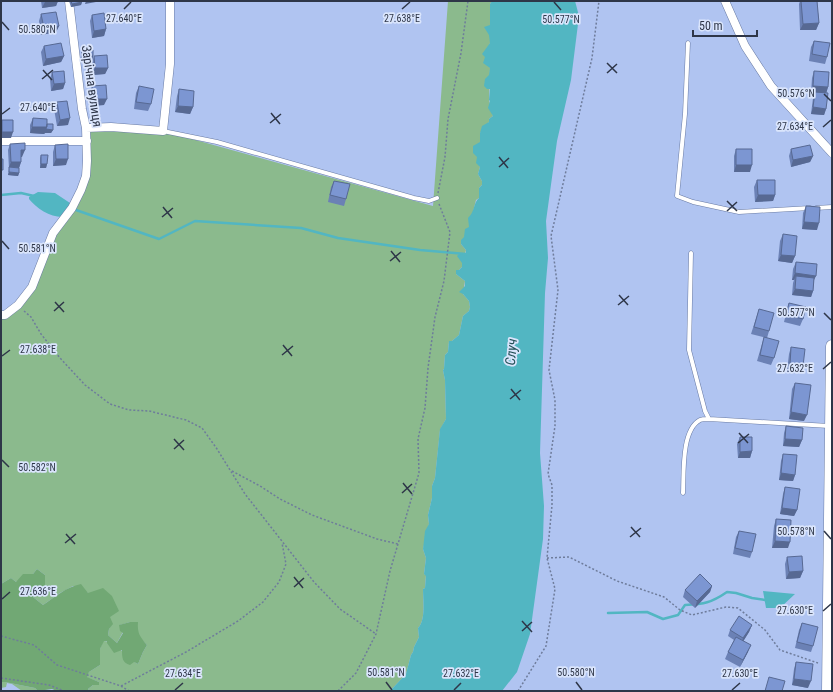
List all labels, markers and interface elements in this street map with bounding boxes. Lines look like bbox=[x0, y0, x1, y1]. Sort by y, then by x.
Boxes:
scale bar bbox=[693, 12, 757, 38]
text: 27.640°E bbox=[106, 13, 142, 24]
text: 27.638°E bbox=[384, 13, 420, 24]
text: 50.577°N bbox=[542, 14, 580, 25]
text: 50 m bbox=[699, 19, 723, 33]
text: 50.580°N bbox=[18, 24, 56, 35]
street label: Зарічна вулиця bbox=[79, 44, 105, 128]
text: 50.576°N bbox=[777, 88, 815, 99]
text: 27.640°E bbox=[20, 102, 56, 113]
text: 27.634°E bbox=[777, 121, 813, 132]
text: 50.581°N bbox=[18, 243, 56, 254]
text: 50.577°N bbox=[777, 307, 815, 318]
water label: Случ bbox=[502, 337, 520, 366]
text: 27.638°E bbox=[20, 344, 56, 355]
text: 27.632°E bbox=[777, 363, 813, 374]
text: 50.582°N bbox=[18, 462, 56, 473]
text: 50.578°N bbox=[777, 526, 815, 537]
text: 27.636°E bbox=[20, 586, 56, 597]
text: 27.630°E bbox=[777, 605, 813, 616]
text: 50.581°N bbox=[367, 667, 405, 678]
text: 50.580°N bbox=[557, 667, 595, 678]
text: 27.634°E bbox=[165, 668, 201, 679]
text: 27.632°E bbox=[443, 668, 479, 679]
text: 27.630°E bbox=[722, 668, 758, 679]

